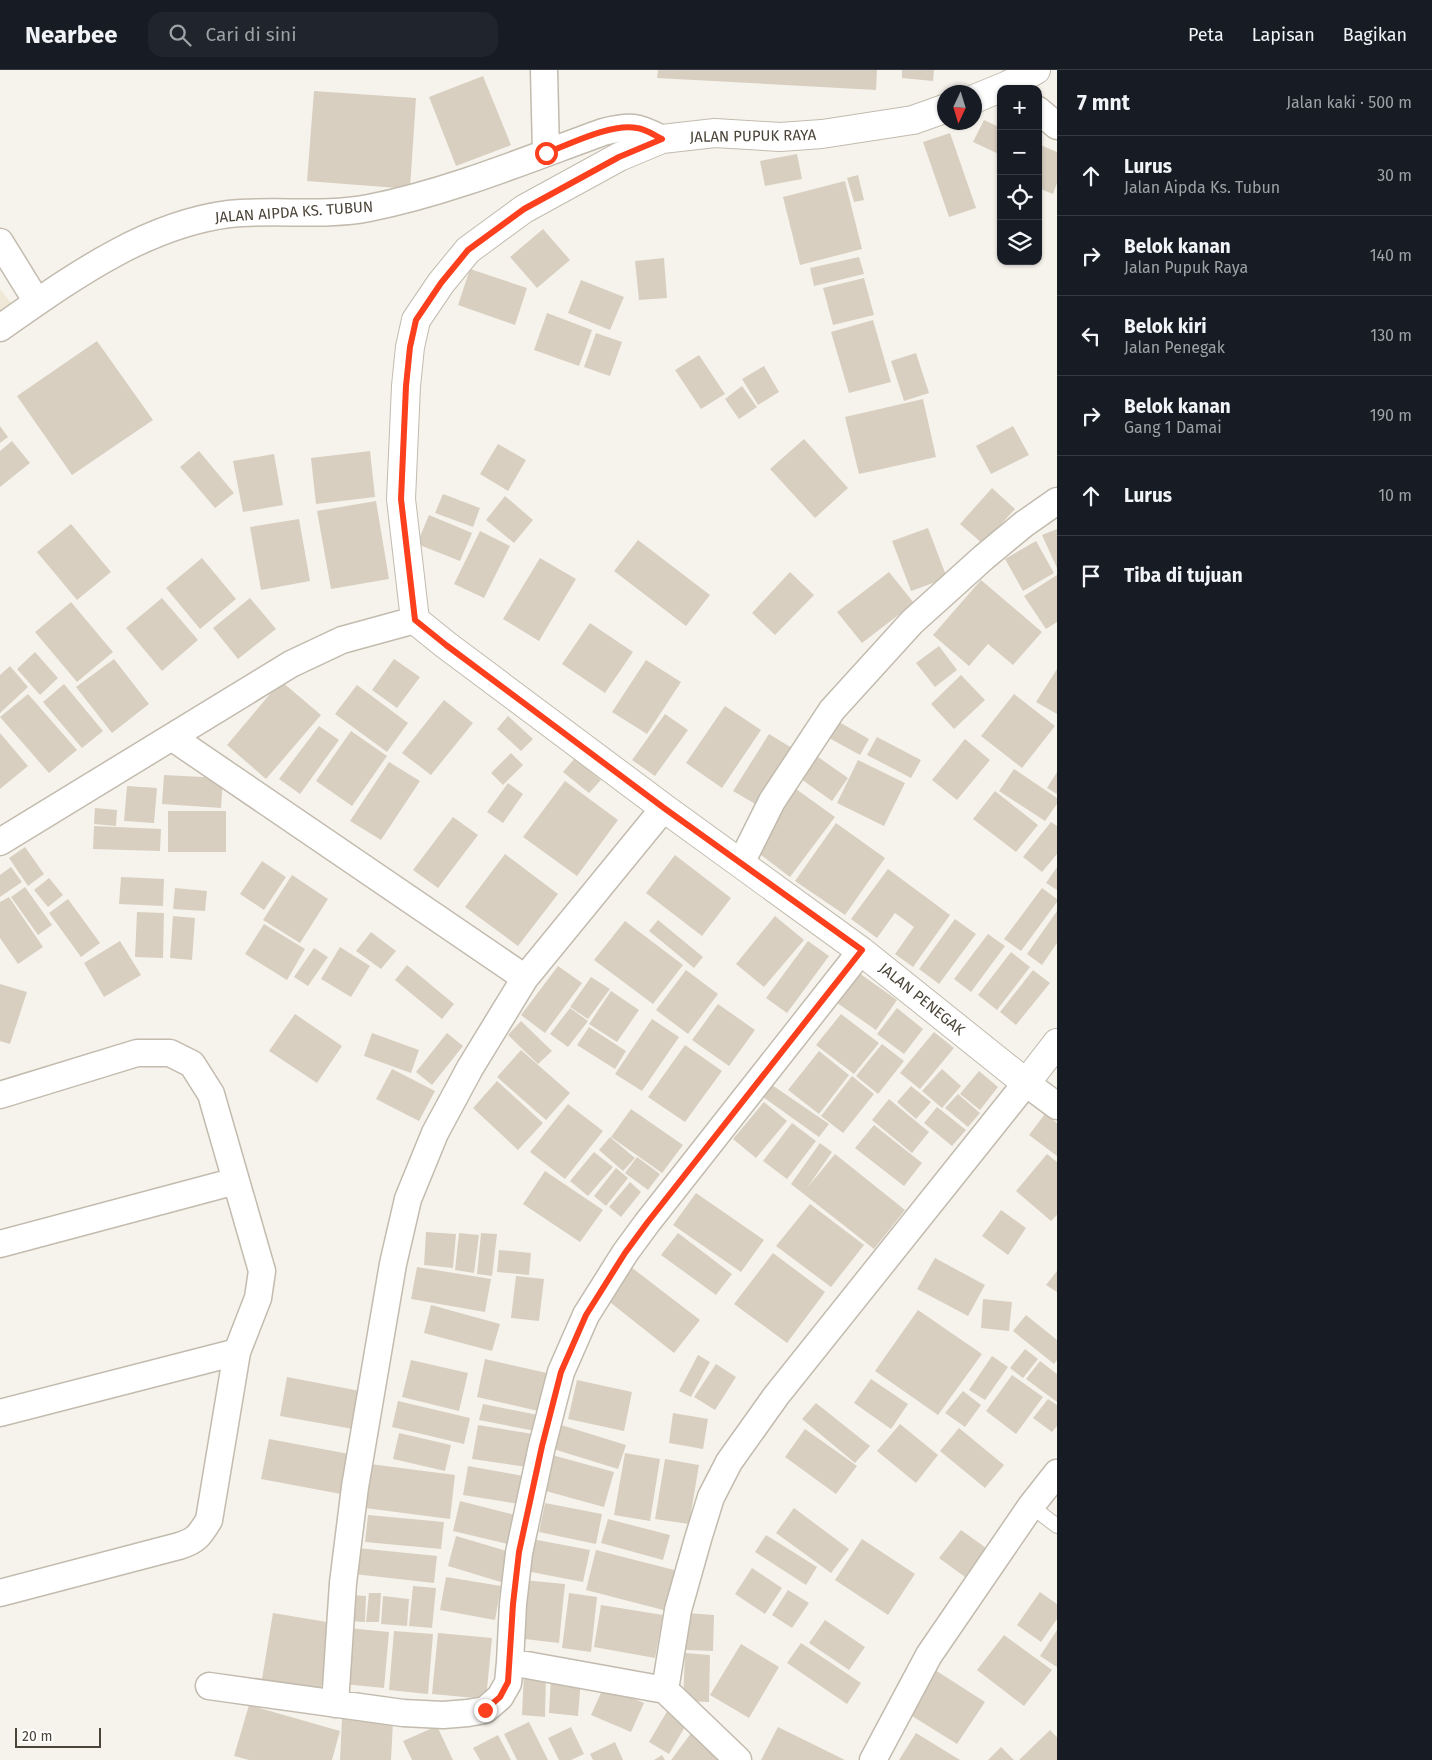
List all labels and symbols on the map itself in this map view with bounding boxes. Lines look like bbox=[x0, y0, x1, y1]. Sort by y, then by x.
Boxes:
north arrow bbox=[937, 85, 982, 130]
street label: JALAN PUPUK RAYA bbox=[690, 126, 817, 146]
route start bbox=[535, 142, 558, 165]
street label: JALAN AIPDA KS. TUBUN bbox=[214, 197, 374, 227]
street label: JALAN PENEGAK bbox=[875, 959, 969, 1039]
route end bbox=[474, 1699, 497, 1722]
scale bar bbox=[15, 1725, 101, 1748]

